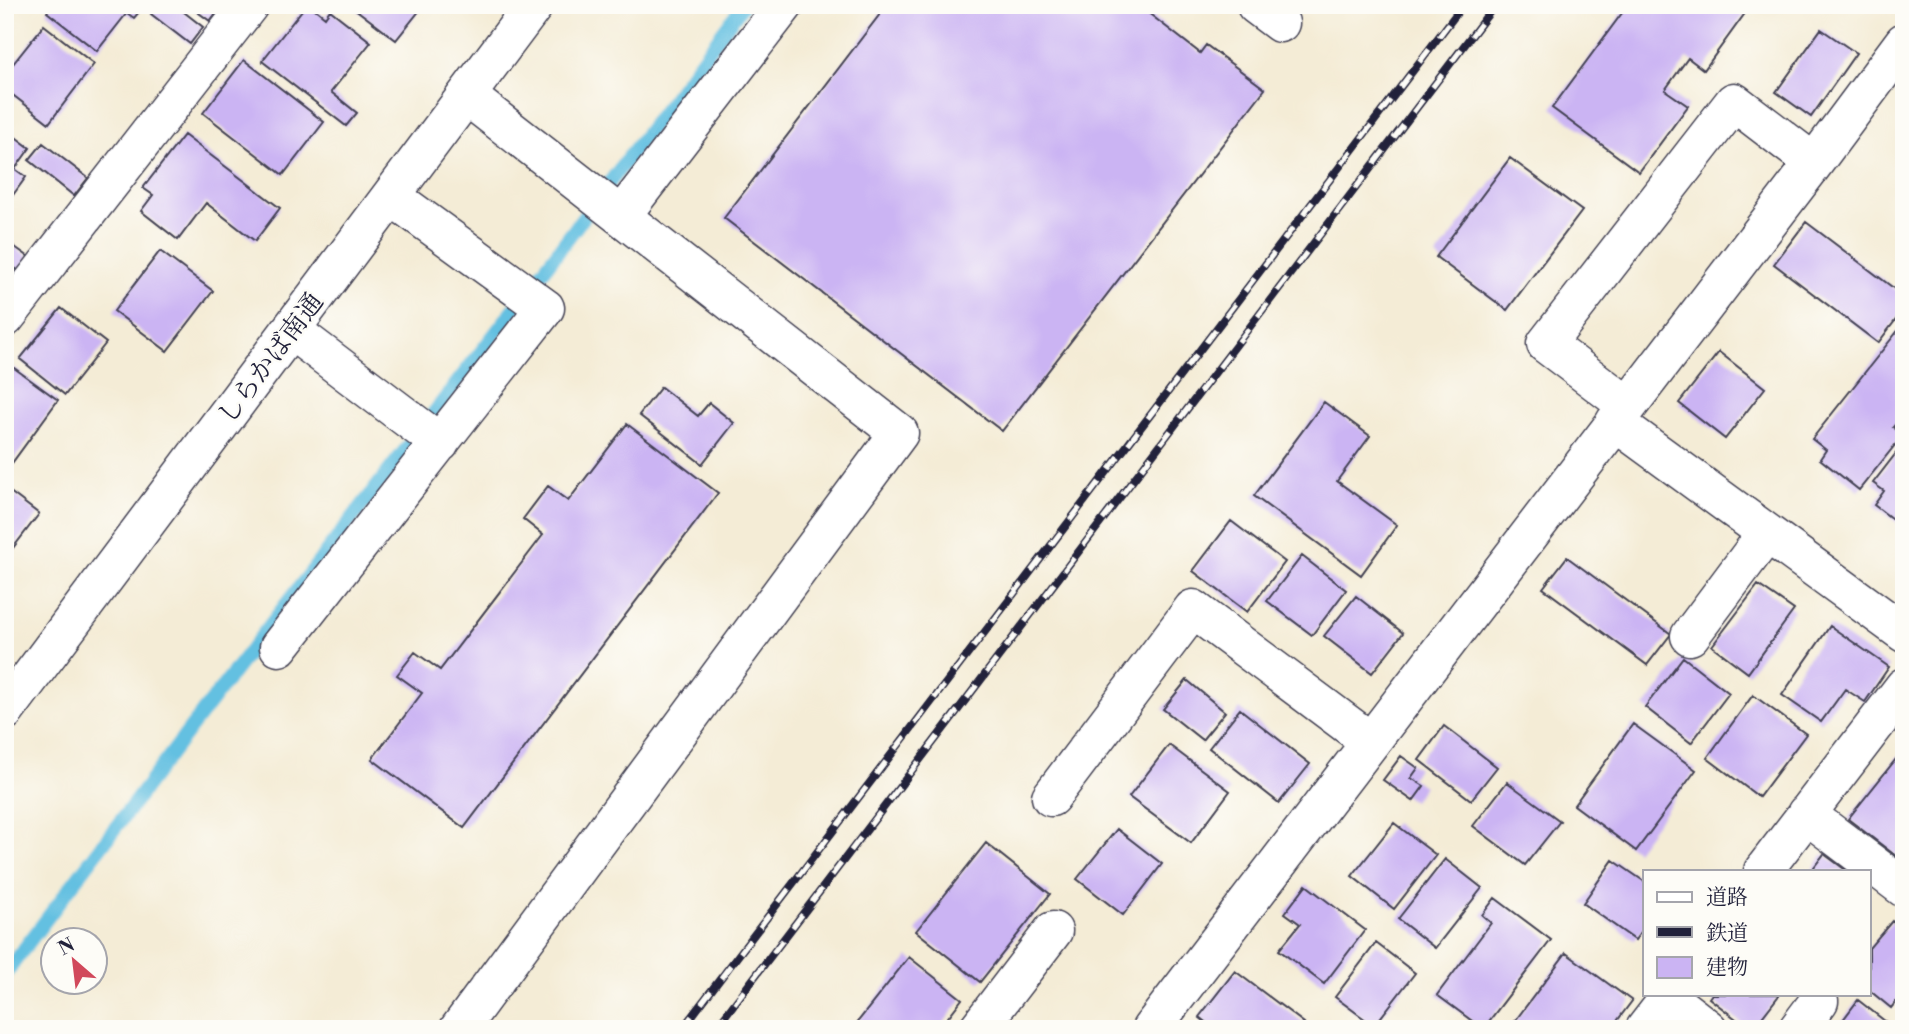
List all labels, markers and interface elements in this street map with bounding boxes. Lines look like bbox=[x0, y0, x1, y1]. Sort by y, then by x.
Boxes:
street label: しらかば南通 bbox=[211, 287, 331, 431]
legend bbox=[1643, 870, 1870, 996]
text: 道路 bbox=[1706, 885, 1748, 911]
text: 鉄道 bbox=[1706, 921, 1748, 947]
north arrow bbox=[38, 926, 108, 996]
text: N bbox=[54, 933, 79, 961]
text: 建物 bbox=[1706, 955, 1748, 981]

